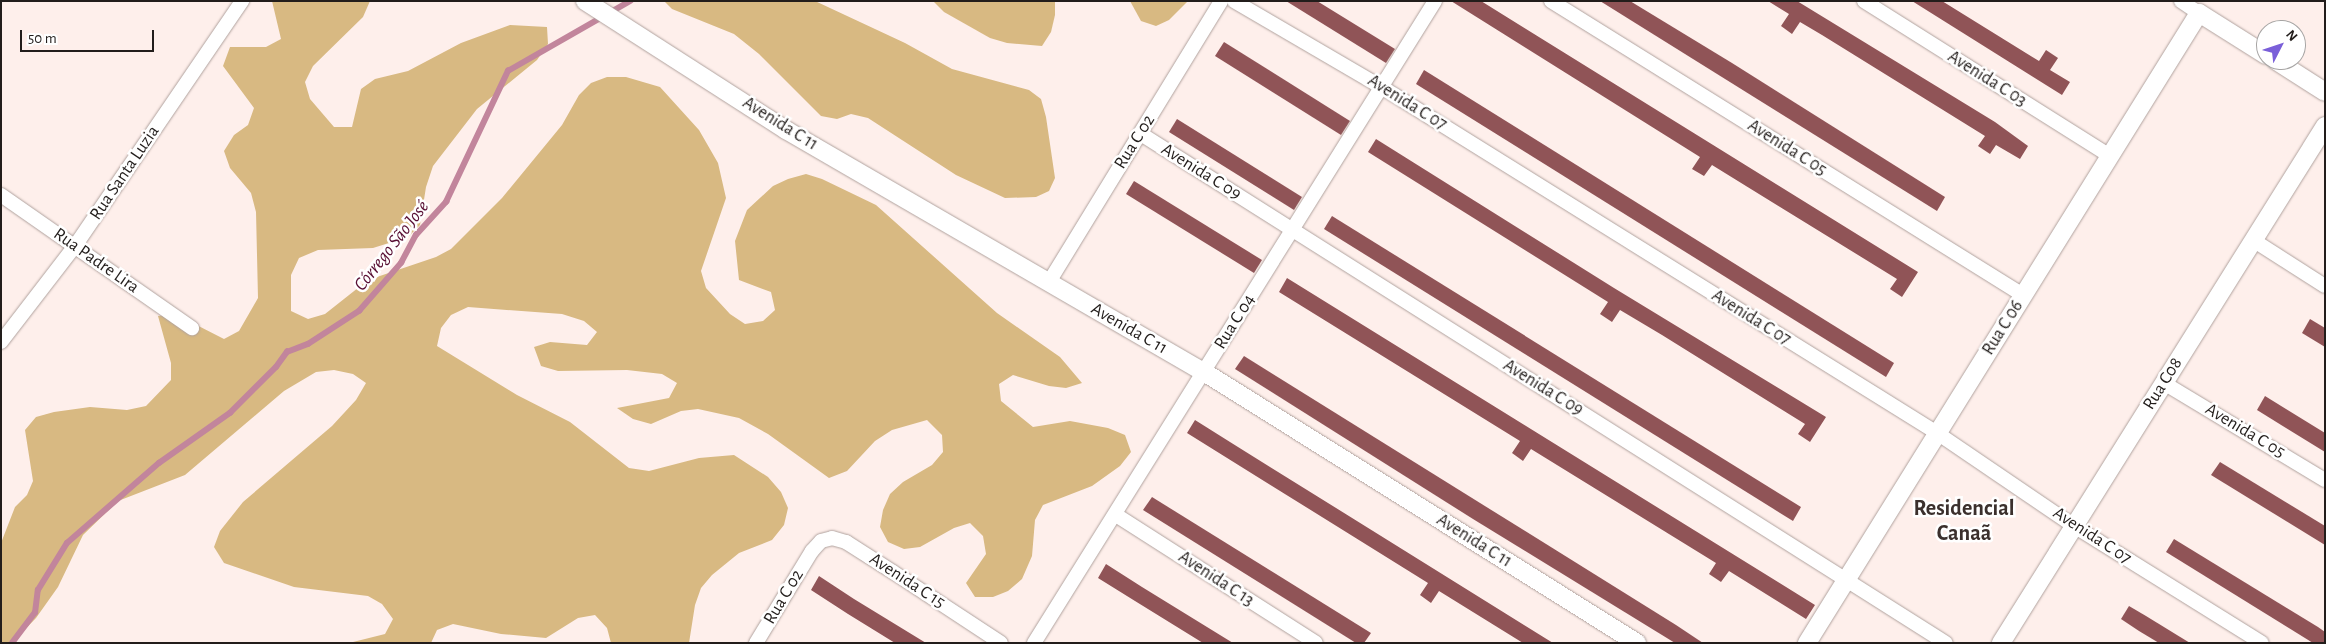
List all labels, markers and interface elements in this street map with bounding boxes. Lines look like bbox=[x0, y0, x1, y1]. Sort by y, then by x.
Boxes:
scale bar bbox=[22, 20, 156, 52]
north arrow bbox=[2256, 20, 2306, 70]
text: N bbox=[2283, 28, 2300, 44]
text: 50 m bbox=[28, 31, 57, 46]
street label: Avenida C 03 bbox=[1943, 46, 2031, 112]
street label: Avenida C 07 bbox=[1363, 70, 1451, 136]
street label: Avenida C 11 bbox=[738, 92, 822, 156]
street label: Rua C 02 bbox=[1110, 111, 1160, 173]
street label: Avenida C 05 bbox=[1743, 115, 1831, 181]
street label: Rua Santa Luzia bbox=[85, 122, 165, 224]
street label: Avenida C 09 bbox=[1157, 139, 1245, 205]
water label: Córrego São José bbox=[350, 196, 434, 296]
street label: Rua Padre Lira bbox=[49, 224, 143, 298]
street label: Avenida C 07 bbox=[1707, 285, 1795, 351]
street label: Rua C 04 bbox=[1210, 291, 1260, 353]
street label: Rua C 06 bbox=[1978, 297, 2028, 359]
street label: Avenida C 11 bbox=[1087, 298, 1171, 360]
street label: Rua C08 bbox=[2139, 354, 2187, 414]
street label: Avenida C 09 bbox=[1499, 355, 1587, 421]
street label: Avenida C 05 bbox=[2201, 399, 2289, 463]
district label: Residencial Canaã bbox=[1913, 495, 2015, 546]
street label: Avenida C 07 bbox=[2049, 503, 2135, 569]
street label: Avenida C 11 bbox=[1432, 509, 1516, 573]
street label: Avenida C 13 bbox=[1174, 547, 1258, 611]
street label: Avenida C 15 bbox=[865, 549, 949, 613]
street label: Rua C 02 bbox=[759, 566, 809, 628]

